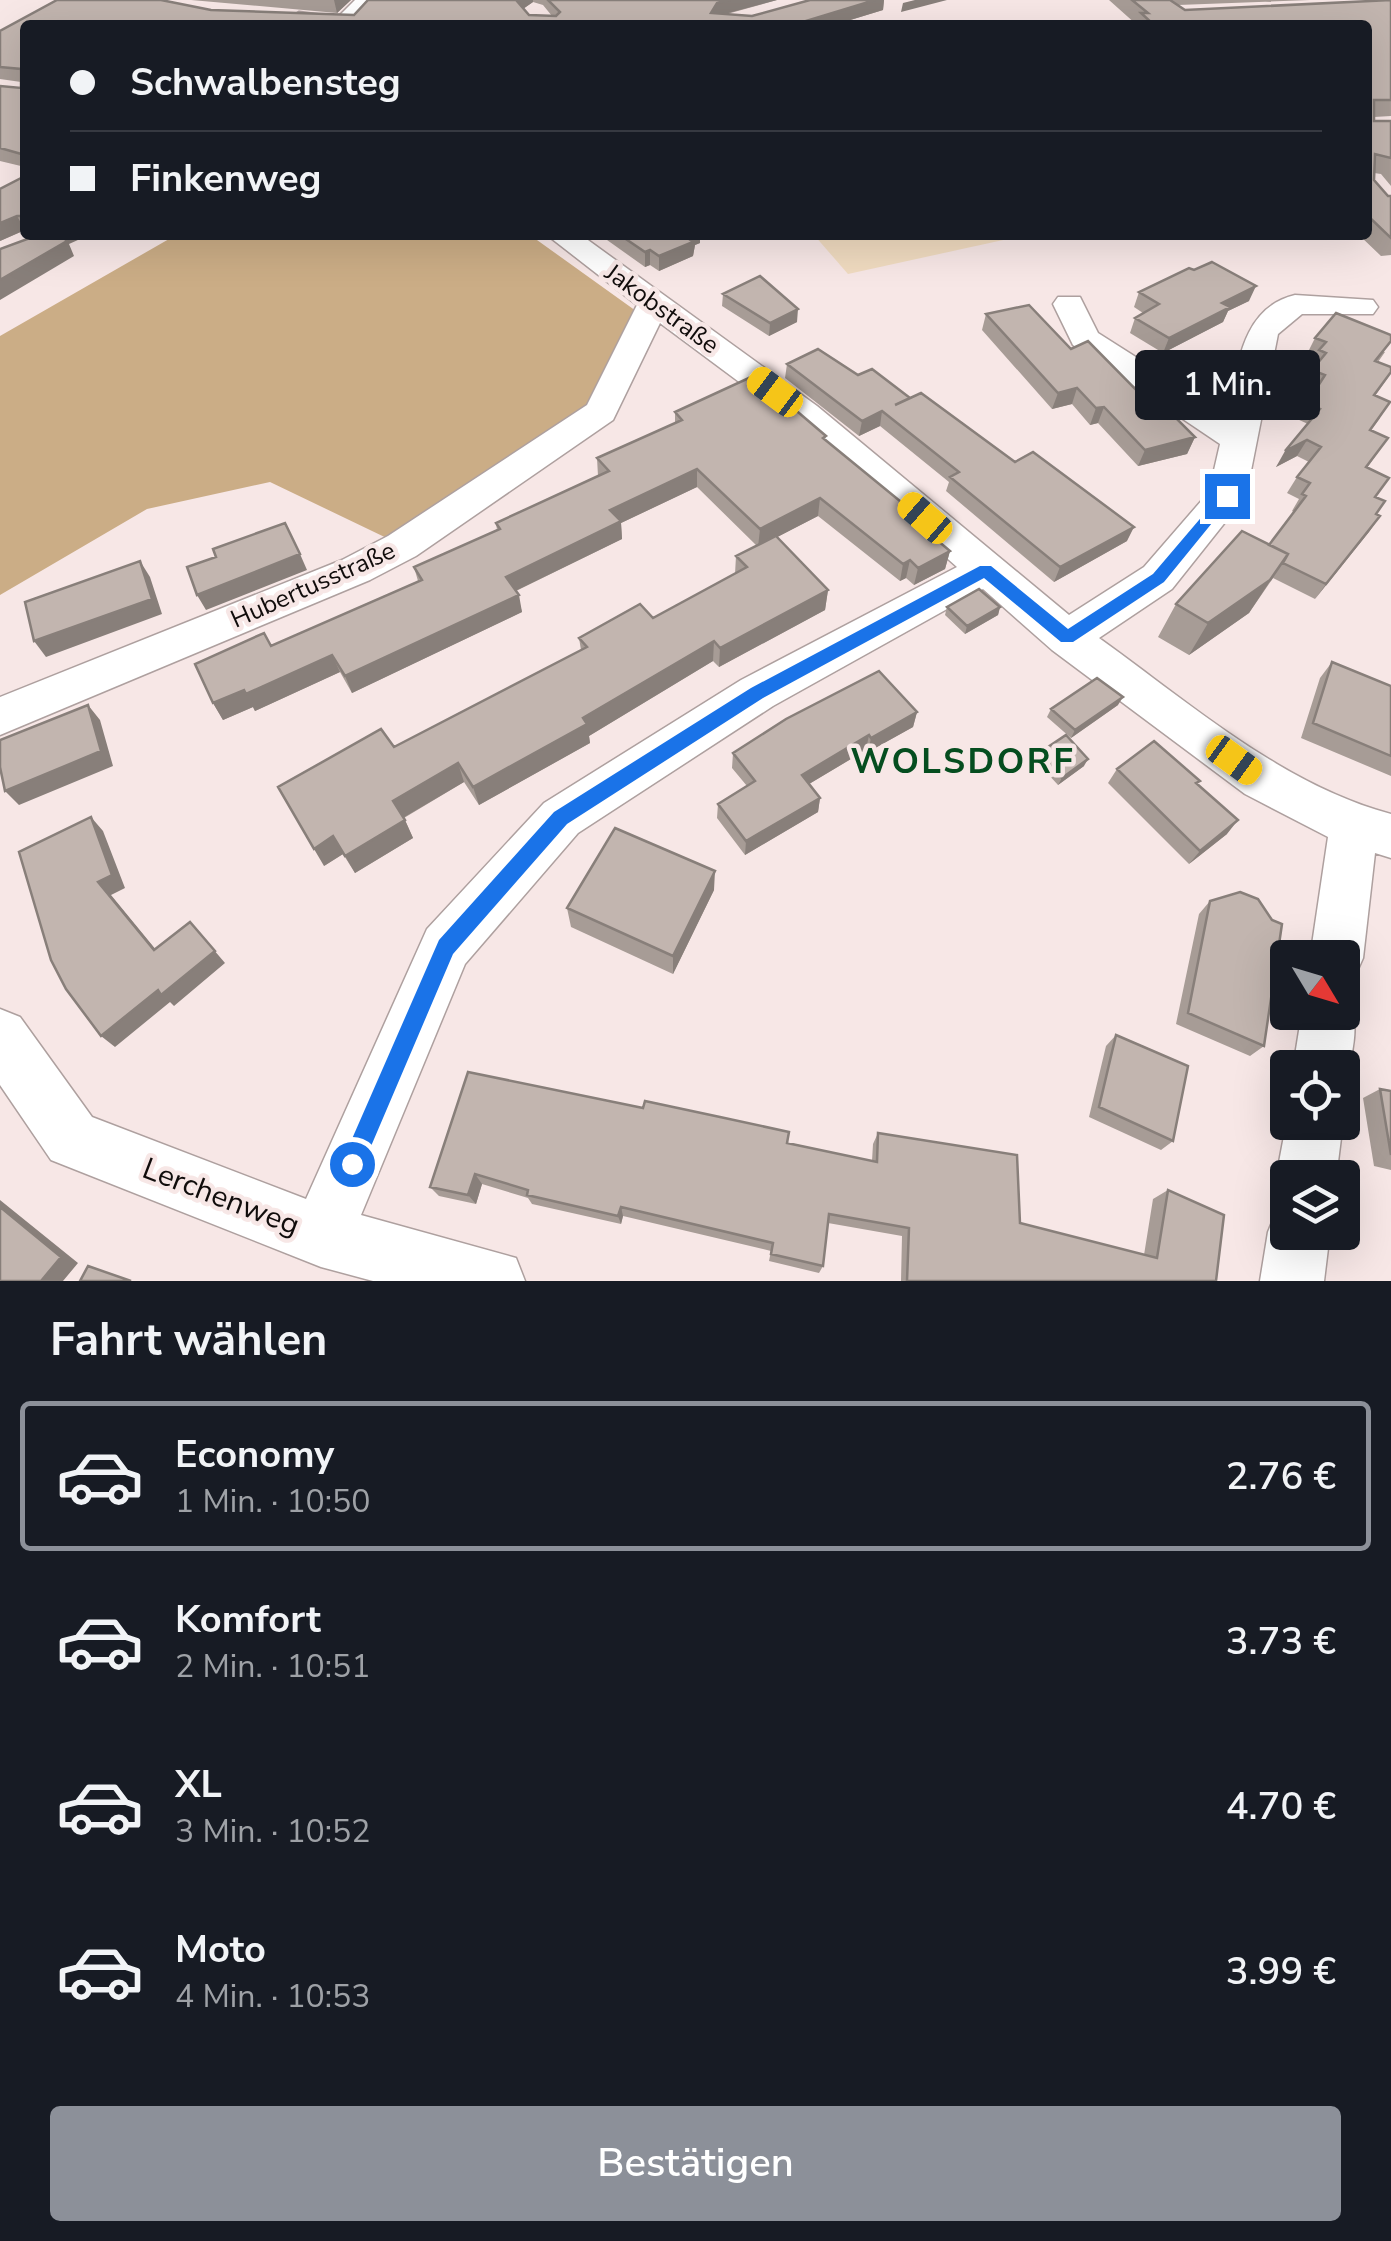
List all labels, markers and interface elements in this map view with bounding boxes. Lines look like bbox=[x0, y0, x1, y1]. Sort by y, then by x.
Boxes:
text: Schwalbensteg bbox=[130, 57, 401, 108]
text: Finkenweg bbox=[130, 153, 321, 204]
street label: Jakobstraße bbox=[597, 255, 726, 362]
callout: 1 Min. bbox=[1134, 351, 1320, 421]
car bbox=[742, 362, 808, 422]
text: 1 Min. bbox=[1183, 363, 1272, 406]
route end bbox=[1205, 474, 1250, 519]
car bbox=[893, 487, 957, 549]
street label: Hubertusstraße bbox=[225, 534, 401, 636]
car bbox=[1201, 730, 1267, 790]
district label: WOLSDORF bbox=[851, 738, 1075, 785]
north arrow bbox=[1270, 940, 1360, 1030]
map controls bbox=[1270, 940, 1360, 1250]
button: locate bbox=[1270, 1050, 1360, 1140]
route start bbox=[330, 1142, 375, 1187]
street label: Lerchenweg bbox=[137, 1148, 305, 1246]
button: layers bbox=[1270, 1160, 1360, 1250]
text: Fahrt wählen bbox=[50, 1310, 327, 1371]
text: Economy bbox=[175, 1429, 334, 1480]
icon: car bbox=[55, 1431, 145, 1521]
text: 2.76 € bbox=[1226, 1451, 1336, 1502]
text: 1 Min. · 10:50 bbox=[175, 1480, 371, 1523]
text: Komfort bbox=[175, 1594, 321, 1645]
icon: car bbox=[55, 1596, 145, 1686]
text: 3.73 € bbox=[1226, 1616, 1336, 1667]
text: 2 Min. · 10:51 bbox=[175, 1645, 371, 1688]
text: XL bbox=[175, 1759, 222, 1810]
icon: car bbox=[55, 1761, 145, 1851]
text: 4.70 € bbox=[1226, 1781, 1336, 1832]
text: 3 Min. · 10:52 bbox=[175, 1810, 371, 1853]
text: Moto bbox=[175, 1924, 266, 1975]
icon: car bbox=[55, 1926, 145, 2016]
text: 3.99 € bbox=[1226, 1946, 1336, 1997]
text: 4 Min. · 10:53 bbox=[175, 1975, 371, 2018]
button: Bestätigen bbox=[50, 2106, 1341, 2221]

